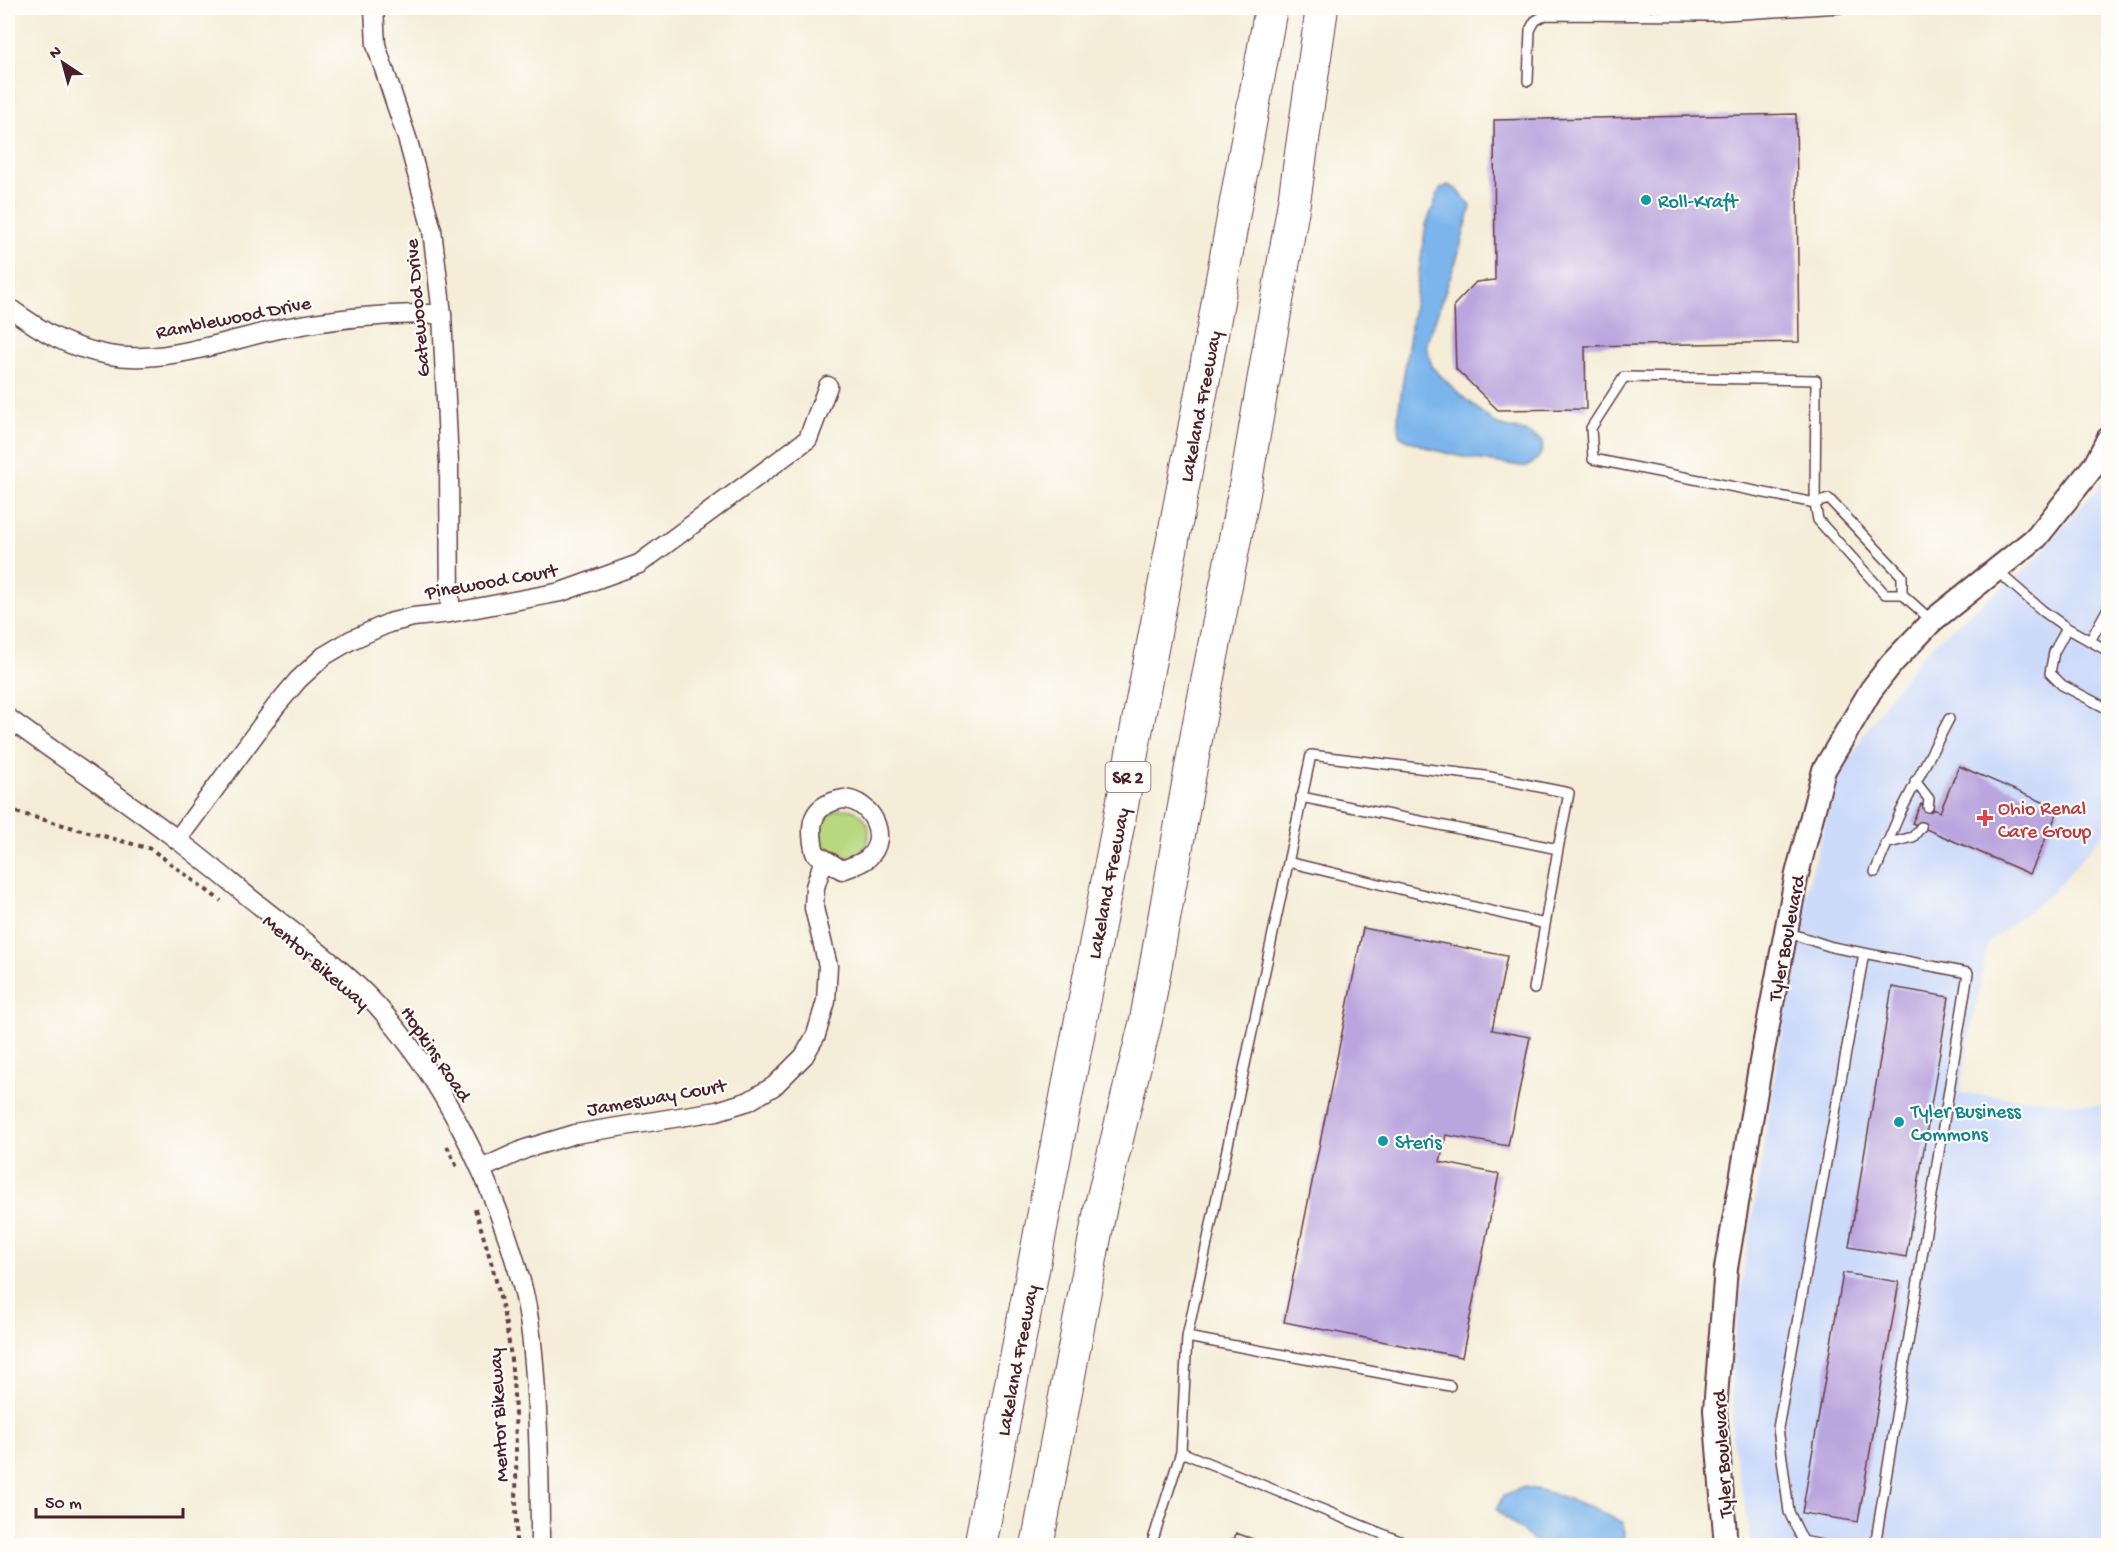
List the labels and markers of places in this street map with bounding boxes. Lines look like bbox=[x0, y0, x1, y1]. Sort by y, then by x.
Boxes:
place label: Roll-Kraft bbox=[1658, 192, 1739, 215]
marker: Roll-Kraft bbox=[1639, 193, 1653, 207]
place label: Ohio Renal Care Group bbox=[1998, 799, 2092, 845]
marker: Ohio Renal Care Group bbox=[1976, 809, 1994, 827]
place label: Tyler Business Commons bbox=[1910, 1102, 2022, 1148]
marker: Tyler Business Commons bbox=[1892, 1115, 1906, 1129]
place label: Steris bbox=[1395, 1133, 1442, 1156]
marker: Steris bbox=[1376, 1134, 1390, 1148]

